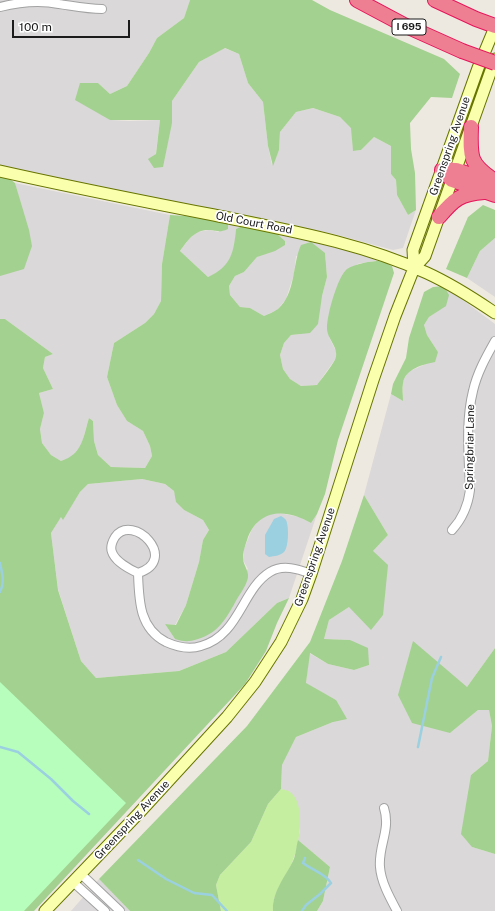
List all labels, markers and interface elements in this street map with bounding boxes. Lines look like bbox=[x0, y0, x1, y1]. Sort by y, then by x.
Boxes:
scale bar bbox=[14, 12, 132, 38]
road number: I 695 bbox=[392, 19, 426, 35]
text: 100 m bbox=[19, 20, 52, 34]
street label: Greenspring Avenue bbox=[427, 95, 473, 197]
street label: Old Court Road bbox=[215, 209, 293, 237]
street label: Springbriar Lane bbox=[463, 404, 477, 490]
street label: Greenspring Avenue bbox=[292, 506, 338, 608]
street label: Greenspring Avenue bbox=[92, 778, 172, 862]

